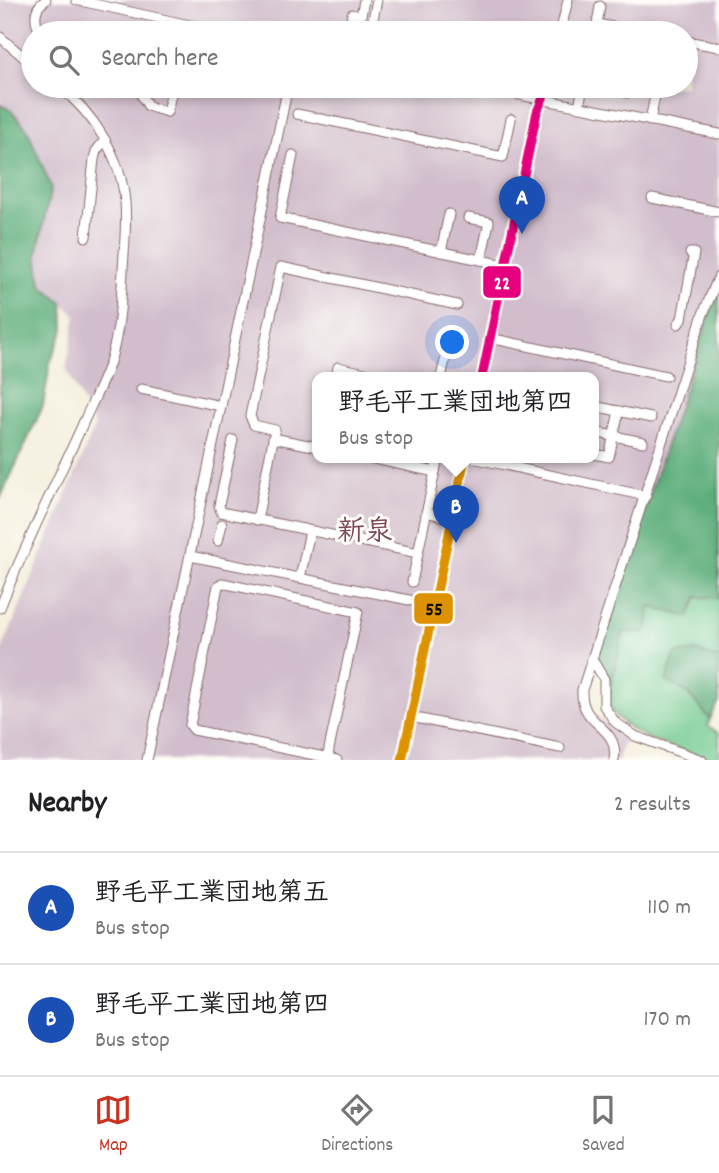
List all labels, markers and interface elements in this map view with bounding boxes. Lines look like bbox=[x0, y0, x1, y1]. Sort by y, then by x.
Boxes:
search box bbox=[21, 21, 698, 98]
icon: search bbox=[45, 41, 83, 79]
text: Search here bbox=[101, 41, 219, 78]
pin: A bbox=[499, 176, 545, 234]
line badge: 22 bbox=[482, 265, 522, 299]
text: 22 bbox=[494, 272, 510, 299]
your location bbox=[435, 325, 469, 359]
popup bbox=[312, 372, 599, 463]
text: 野毛平工業団地第四 bbox=[338, 386, 573, 423]
text: Bus stop bbox=[338, 423, 413, 456]
pin: B bbox=[433, 485, 479, 543]
district label: 新泉 bbox=[337, 514, 393, 554]
line badge: 55 bbox=[413, 592, 454, 625]
text: 55 bbox=[425, 598, 443, 625]
text: Nearby bbox=[28, 784, 106, 827]
text: 2 results bbox=[614, 789, 691, 822]
text: 野毛平工業団地第五 bbox=[95, 876, 329, 913]
text: A bbox=[45, 892, 57, 925]
text: 110 m bbox=[647, 892, 691, 925]
text: Bus stop bbox=[95, 913, 170, 946]
text: 野毛平工業団地第四 bbox=[95, 988, 329, 1025]
text: B bbox=[46, 1004, 56, 1037]
text: 170 m bbox=[644, 1004, 691, 1037]
text: Bus stop bbox=[95, 1025, 170, 1058]
tab: Map bbox=[94, 1091, 132, 1160]
tab: Directions bbox=[321, 1091, 393, 1160]
tab: Saved bbox=[582, 1091, 625, 1160]

